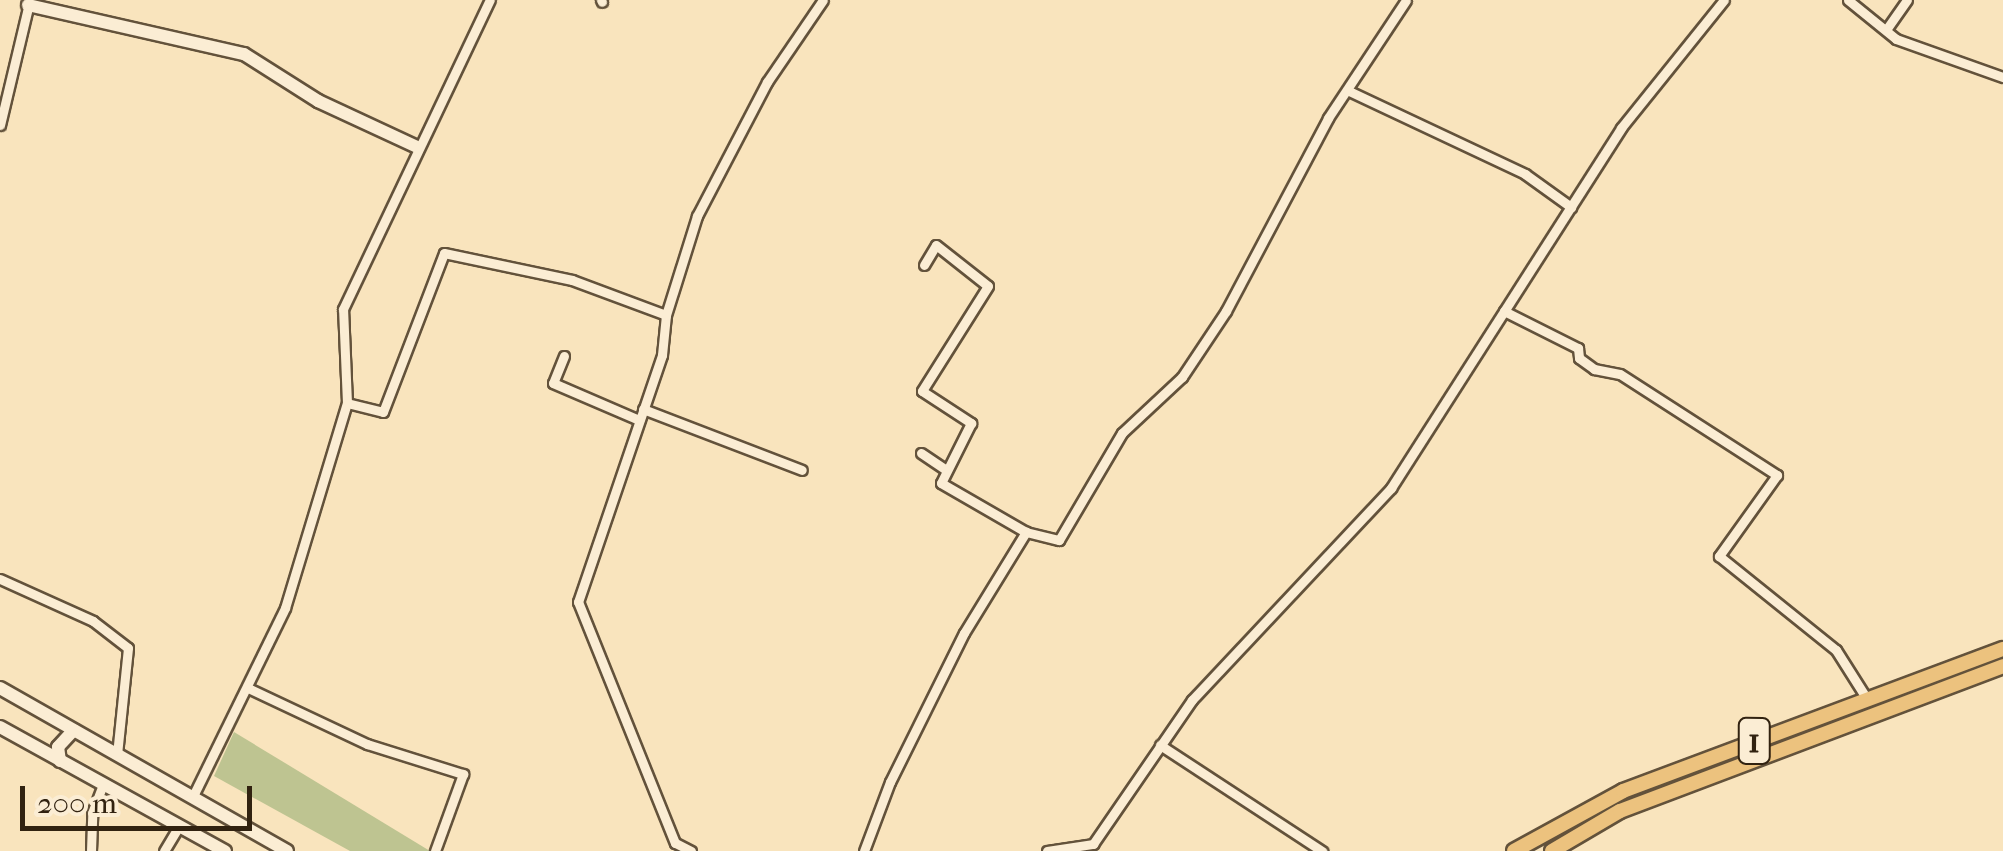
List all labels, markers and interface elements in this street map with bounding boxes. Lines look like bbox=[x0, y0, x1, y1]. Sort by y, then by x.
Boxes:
road number: 1 bbox=[1736, 711, 1772, 771]
scale bar bbox=[25, 766, 258, 828]
text: 200 m bbox=[37, 786, 117, 821]

